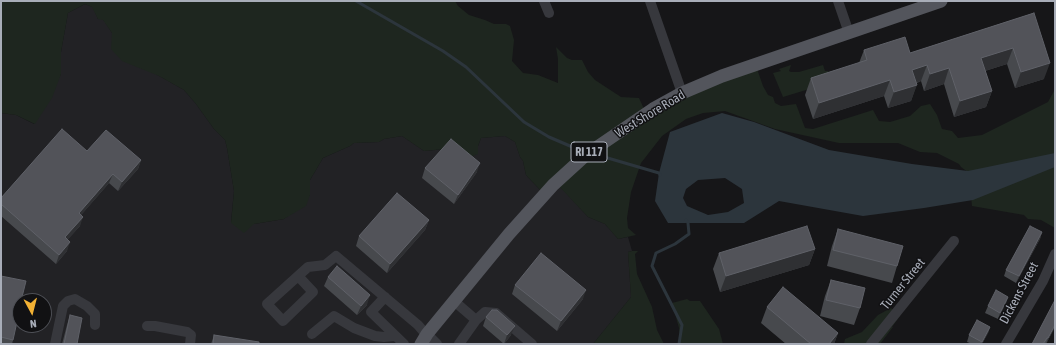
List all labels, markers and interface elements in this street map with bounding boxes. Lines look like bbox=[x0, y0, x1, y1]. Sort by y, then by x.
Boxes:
street label: West Shore Road bbox=[612, 87, 688, 141]
road number: RI 117 bbox=[571, 142, 607, 162]
street label: Turner Street bbox=[878, 255, 928, 313]
street label: Dickens Street bbox=[996, 259, 1042, 327]
north arrow bbox=[12, 293, 52, 333]
text: N bbox=[29, 318, 37, 330]

